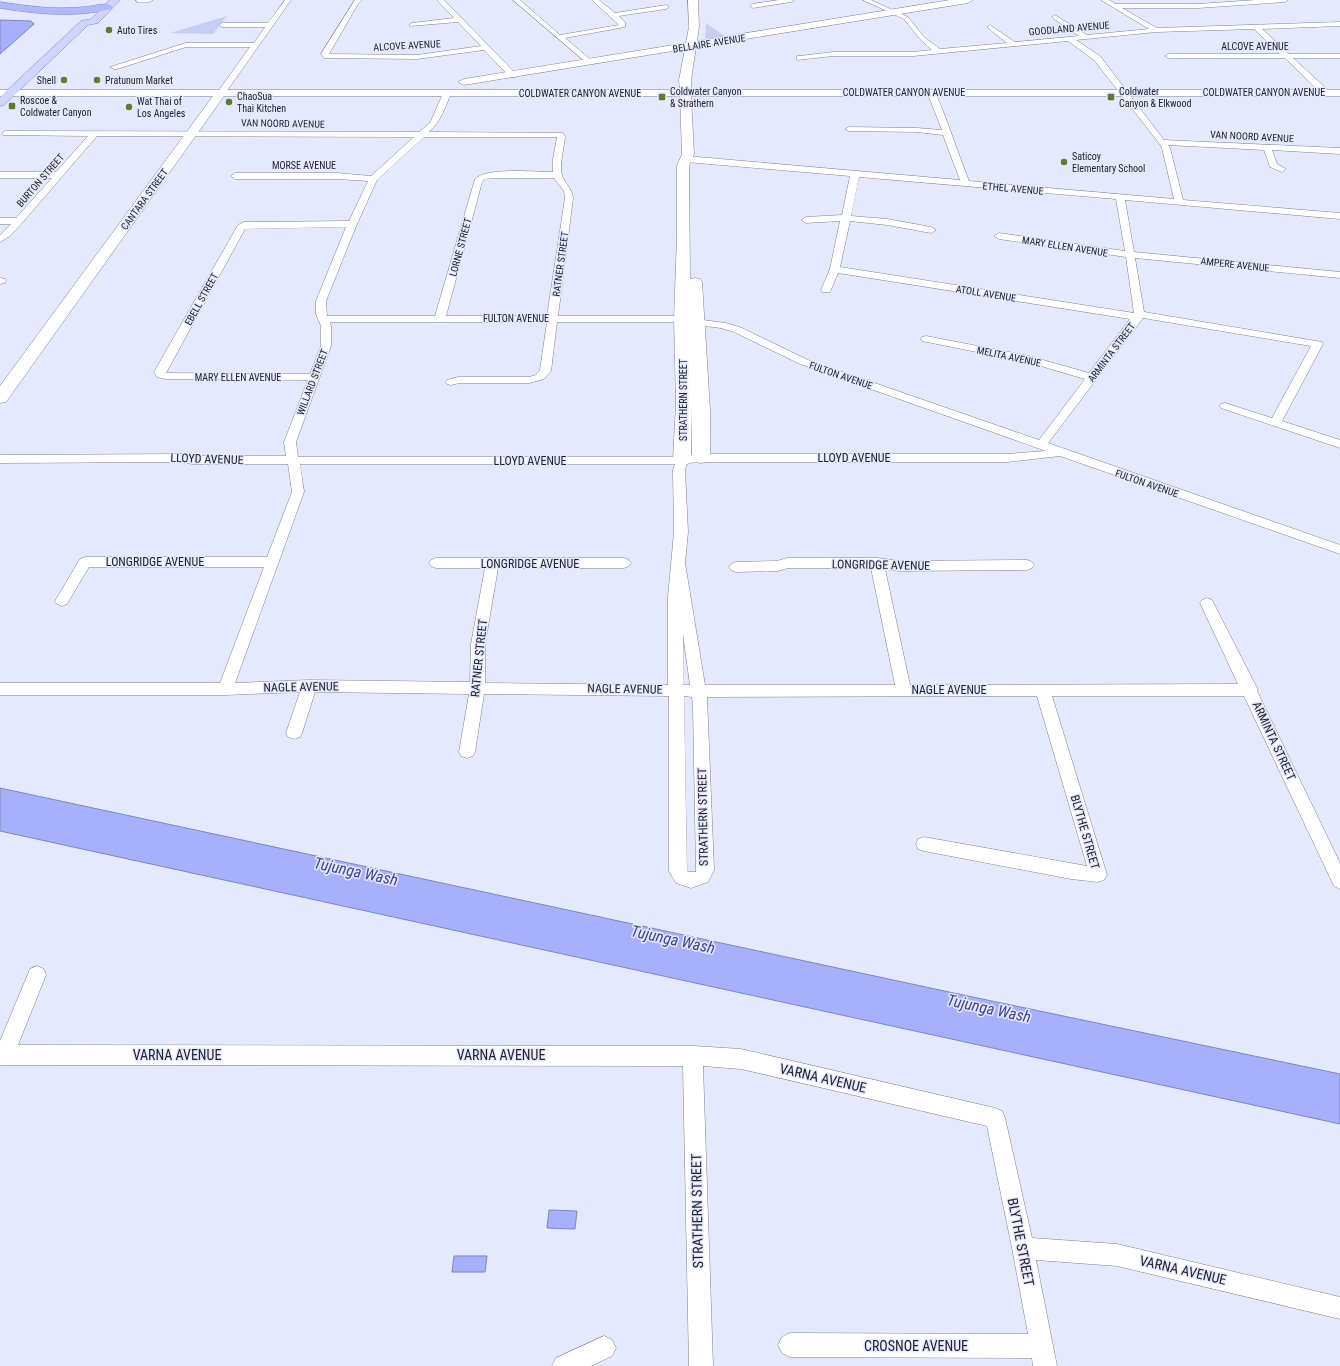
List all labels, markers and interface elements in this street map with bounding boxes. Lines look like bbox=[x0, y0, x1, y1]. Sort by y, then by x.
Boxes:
street label: GOODLAND AVENUE bbox=[1028, 19, 1110, 38]
marker: Auto Tires bbox=[104, 25, 114, 35]
place label: Auto Tires bbox=[117, 25, 158, 36]
street label: BELLAIRE AVENUE bbox=[672, 32, 746, 55]
street label: ALCOVE AVENUE bbox=[373, 38, 441, 53]
street label: ALCOVE AVENUE bbox=[1221, 41, 1289, 52]
place label: Shell bbox=[37, 75, 56, 86]
marker: Shell bbox=[59, 75, 69, 85]
marker: Pratunum Market bbox=[92, 75, 102, 85]
place label: Pratunum Market bbox=[105, 75, 173, 86]
place label: Coldwater Canyon & Strathern bbox=[670, 86, 742, 109]
place label: Coldwater Canyon & Elkwood bbox=[1119, 86, 1192, 109]
street label: COLDWATER CANYON AVENUE bbox=[843, 87, 965, 98]
street label: COLDWATER CANYON AVENUE bbox=[1203, 87, 1325, 98]
street label: COLDWATER CANYON AVENUE bbox=[519, 88, 641, 99]
place label: ChaoSua Thai Kitchen bbox=[237, 91, 286, 114]
marker: Coldwater Canyon & Strathern bbox=[657, 92, 667, 102]
marker: Coldwater Canyon & Elkwood bbox=[1106, 92, 1116, 102]
place label: Roscoe & Coldwater Canyon bbox=[20, 95, 92, 118]
place label: Wat Thai of Los Angeles bbox=[137, 96, 186, 119]
marker: ChaoSua Thai Kitchen bbox=[224, 97, 234, 107]
marker: Roscoe & Coldwater Canyon bbox=[7, 101, 17, 111]
marker: Wat Thai of Los Angeles bbox=[124, 102, 134, 112]
street label: VAN NOORD AVENUE bbox=[241, 117, 325, 130]
street label: VAN NOORD AVENUE bbox=[1210, 129, 1294, 144]
place label: Saticoy Elementary School bbox=[1072, 151, 1145, 174]
street label: BURTON STREET bbox=[14, 152, 66, 209]
marker: Saticoy Elementary School bbox=[1059, 157, 1069, 167]
street label: MORSE AVENUE bbox=[272, 160, 336, 171]
street label: CANTARA STREET bbox=[119, 167, 170, 232]
street label: ETHEL AVENUE bbox=[982, 180, 1044, 197]
street label: LORNE STREET bbox=[447, 217, 474, 278]
street label: RATNER STREET bbox=[550, 231, 570, 297]
street label: MARY ELLEN AVENUE bbox=[1021, 234, 1109, 259]
street label: AMPERE AVENUE bbox=[1200, 255, 1270, 274]
street label: EBELL STREET bbox=[183, 271, 220, 327]
street label: ATOLL AVENUE bbox=[955, 283, 1017, 304]
street label: FULTON AVENUE bbox=[483, 313, 549, 324]
street label: ARMINTA STREET bbox=[1086, 321, 1137, 384]
street label: MELITA AVENUE bbox=[976, 344, 1042, 369]
street label: WILLARD STREET bbox=[295, 348, 330, 417]
street label: STRATHERN STREET bbox=[678, 359, 689, 441]
street label: FULTON AVENUE bbox=[808, 360, 874, 391]
street label: MARY ELLEN AVENUE bbox=[195, 372, 281, 383]
street label: LLOYD AVENUE bbox=[170, 451, 244, 467]
street label: LLOYD AVENUE bbox=[817, 451, 891, 465]
street label: LLOYD AVENUE bbox=[493, 454, 567, 468]
street label: FULTON AVENUE bbox=[1114, 468, 1180, 499]
street label: LONGRIDGE AVENUE bbox=[106, 555, 204, 569]
street label: LONGRIDGE AVENUE bbox=[481, 557, 579, 571]
street label: LONGRIDGE AVENUE bbox=[832, 557, 930, 573]
street label: RATNER STREET bbox=[468, 618, 490, 698]
street label: NAGLE AVENUE bbox=[263, 679, 339, 695]
street label: NAGLE AVENUE bbox=[587, 681, 663, 697]
street label: NAGLE AVENUE bbox=[911, 683, 987, 697]
street label: ARMINTA STREET bbox=[1250, 699, 1298, 783]
street label: STRATHERN STREET bbox=[695, 768, 711, 866]
street label: BLYTHE STREET bbox=[1068, 793, 1102, 871]
water label: Tujunga Wash bbox=[312, 853, 400, 890]
water label: Tujunga Wash bbox=[629, 921, 717, 958]
water label: Tujunga Wash bbox=[945, 990, 1033, 1027]
street label: VARNA AVENUE bbox=[133, 1047, 221, 1063]
street label: VARNA AVENUE bbox=[457, 1047, 545, 1063]
street label: VARNA AVENUE bbox=[778, 1060, 868, 1096]
street label: STRATHERN STREET bbox=[688, 1154, 706, 1268]
street label: BLYTHE STREET bbox=[1005, 1196, 1037, 1288]
street label: VARNA AVENUE bbox=[1138, 1252, 1228, 1288]
street label: CROSNOE AVENUE bbox=[864, 1338, 968, 1354]

